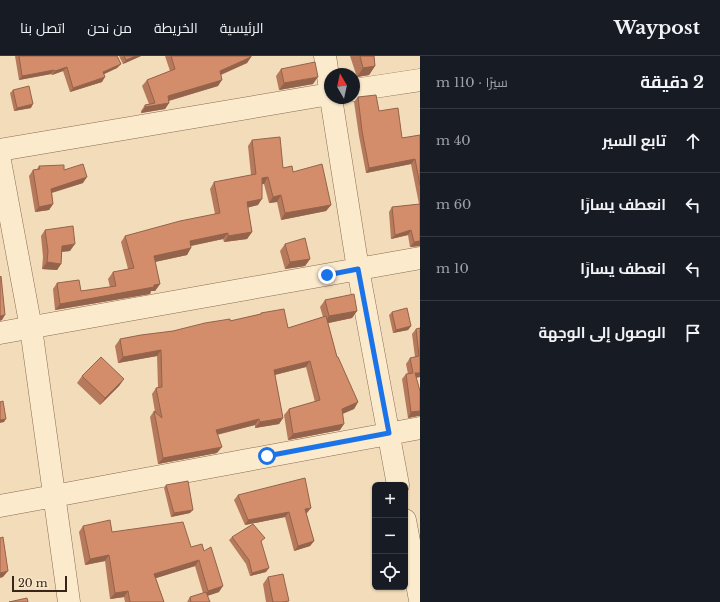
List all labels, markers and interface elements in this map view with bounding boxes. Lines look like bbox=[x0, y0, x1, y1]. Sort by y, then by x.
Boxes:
text: Waypost bbox=[614, 16, 700, 39]
text: اتصل بنا bbox=[20, 19, 65, 37]
text: من نحن bbox=[87, 19, 132, 37]
text: الخريطة bbox=[154, 19, 198, 37]
text: الرئيسية bbox=[220, 19, 264, 37]
north arrow bbox=[324, 68, 360, 104]
text: 2 دقيقة bbox=[640, 72, 704, 93]
text: سيرًا · 110 m bbox=[436, 74, 508, 91]
icon: ahead bbox=[682, 130, 704, 152]
text: تابع السير bbox=[602, 131, 666, 150]
text: 40 m bbox=[436, 132, 471, 149]
icon: left bbox=[682, 194, 704, 216]
text: انعطف يسارًا bbox=[580, 195, 666, 214]
text: 60 m bbox=[436, 196, 471, 213]
icon: left bbox=[682, 258, 704, 280]
text: انعطف يسارًا bbox=[580, 259, 666, 278]
text: 10 m bbox=[436, 260, 469, 277]
route end bbox=[318, 266, 336, 284]
icon: arrive bbox=[682, 322, 704, 344]
text: الوصول إلى الوجهة bbox=[539, 323, 666, 342]
route start bbox=[258, 447, 276, 465]
map controls bbox=[372, 482, 408, 590]
button: + bbox=[372, 482, 408, 518]
button: − bbox=[372, 518, 408, 554]
button: locate bbox=[372, 554, 408, 590]
scale bar bbox=[12, 574, 67, 593]
text: 20 m bbox=[18, 576, 48, 590]

